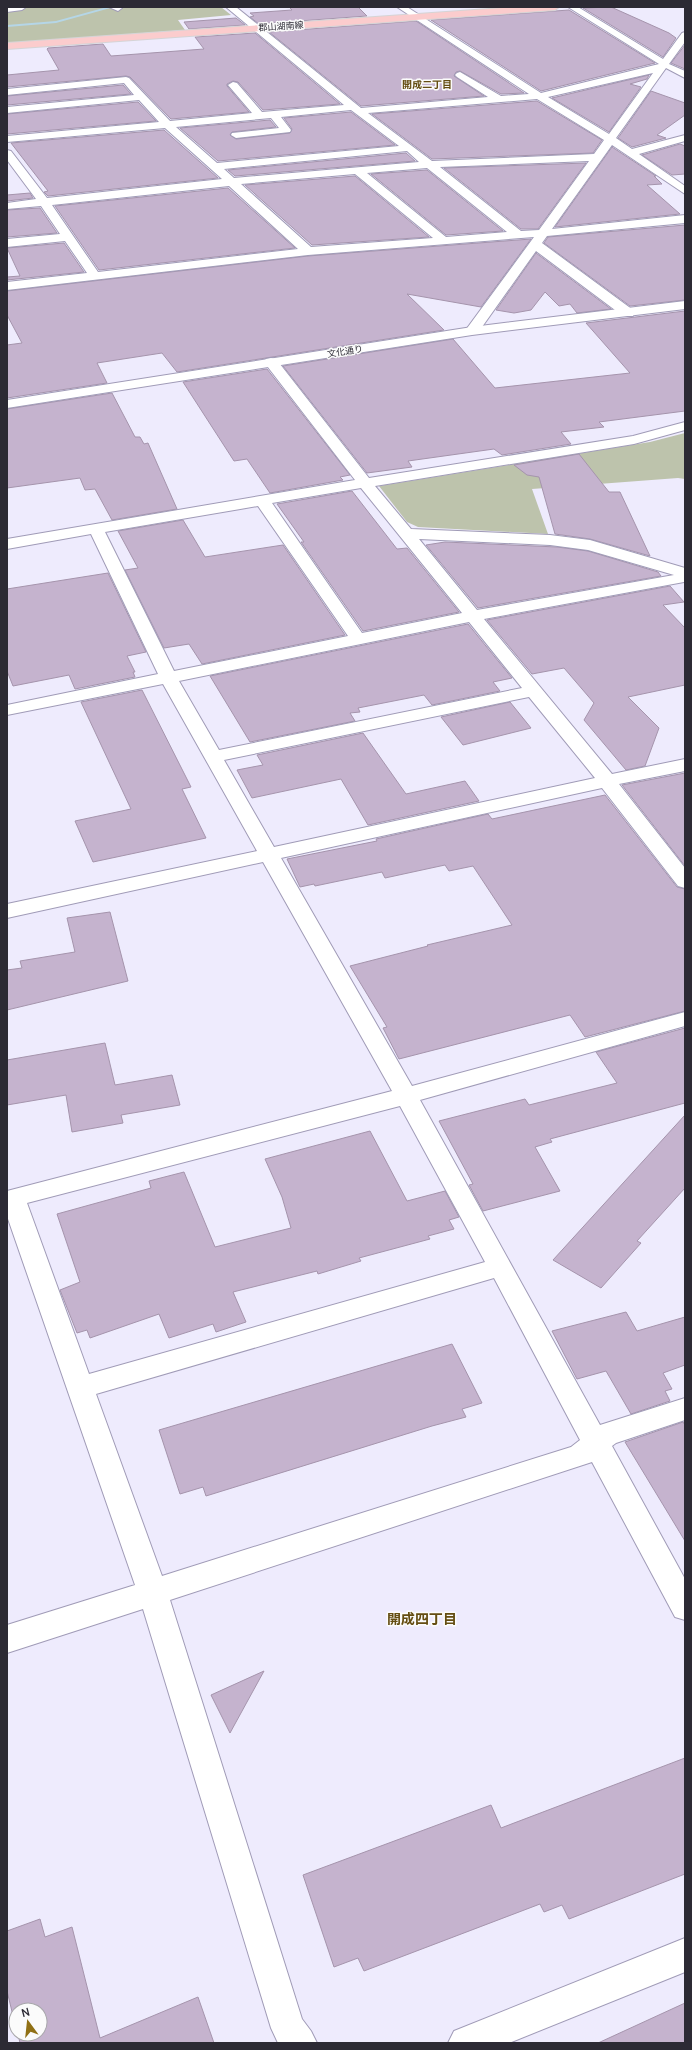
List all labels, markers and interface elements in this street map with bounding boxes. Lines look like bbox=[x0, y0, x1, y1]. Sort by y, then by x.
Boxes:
street label: 郡山湖南線 bbox=[258, 18, 305, 34]
district label: 開成二丁目 bbox=[402, 77, 452, 91]
street label: 文化通り bbox=[326, 342, 364, 360]
district label: 開成四丁目 bbox=[387, 1609, 457, 1628]
north arrow bbox=[8, 2002, 48, 2042]
text: N bbox=[20, 2004, 31, 2020]

